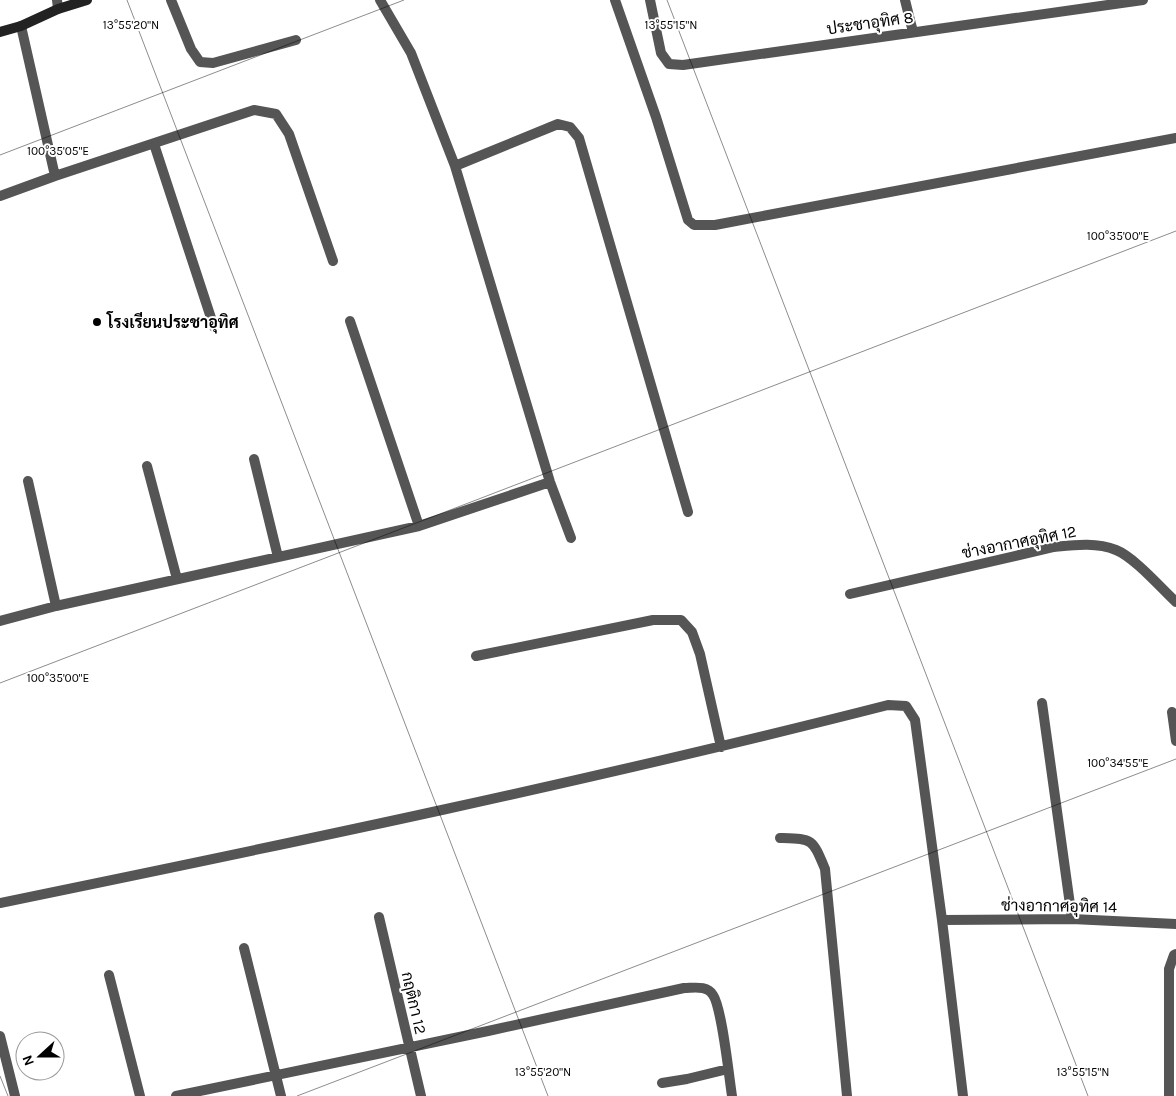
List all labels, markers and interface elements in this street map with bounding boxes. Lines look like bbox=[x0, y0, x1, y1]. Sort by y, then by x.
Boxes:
street label: ประชาอุทิศ 8 bbox=[825, 8, 915, 40]
text: 13°55'20"N bbox=[103, 18, 159, 32]
text: 13°55'15"N bbox=[645, 18, 697, 32]
text: 100°35'05"E bbox=[27, 144, 89, 158]
text: 100°35'00"E bbox=[1087, 229, 1149, 243]
place label: โรงเรียนประชาอุทิศ bbox=[106, 311, 239, 334]
marker: โรงเรียนประชาอุทิศ bbox=[91, 316, 103, 328]
street label: ช่างอากาศอุทิศ 12 bbox=[960, 521, 1078, 564]
text: 100°35'00"E bbox=[27, 671, 89, 685]
text: 100°34'55"E bbox=[1087, 756, 1149, 770]
street label: ช่างอากาศอุทิศ 14 bbox=[1001, 894, 1117, 919]
street label: กฤติกา 12 bbox=[398, 970, 430, 1036]
north arrow bbox=[15, 1031, 65, 1081]
text: N bbox=[19, 1053, 38, 1068]
text: 13°55'20"N bbox=[515, 1065, 571, 1079]
text: 13°55'15"N bbox=[1057, 1065, 1109, 1079]

